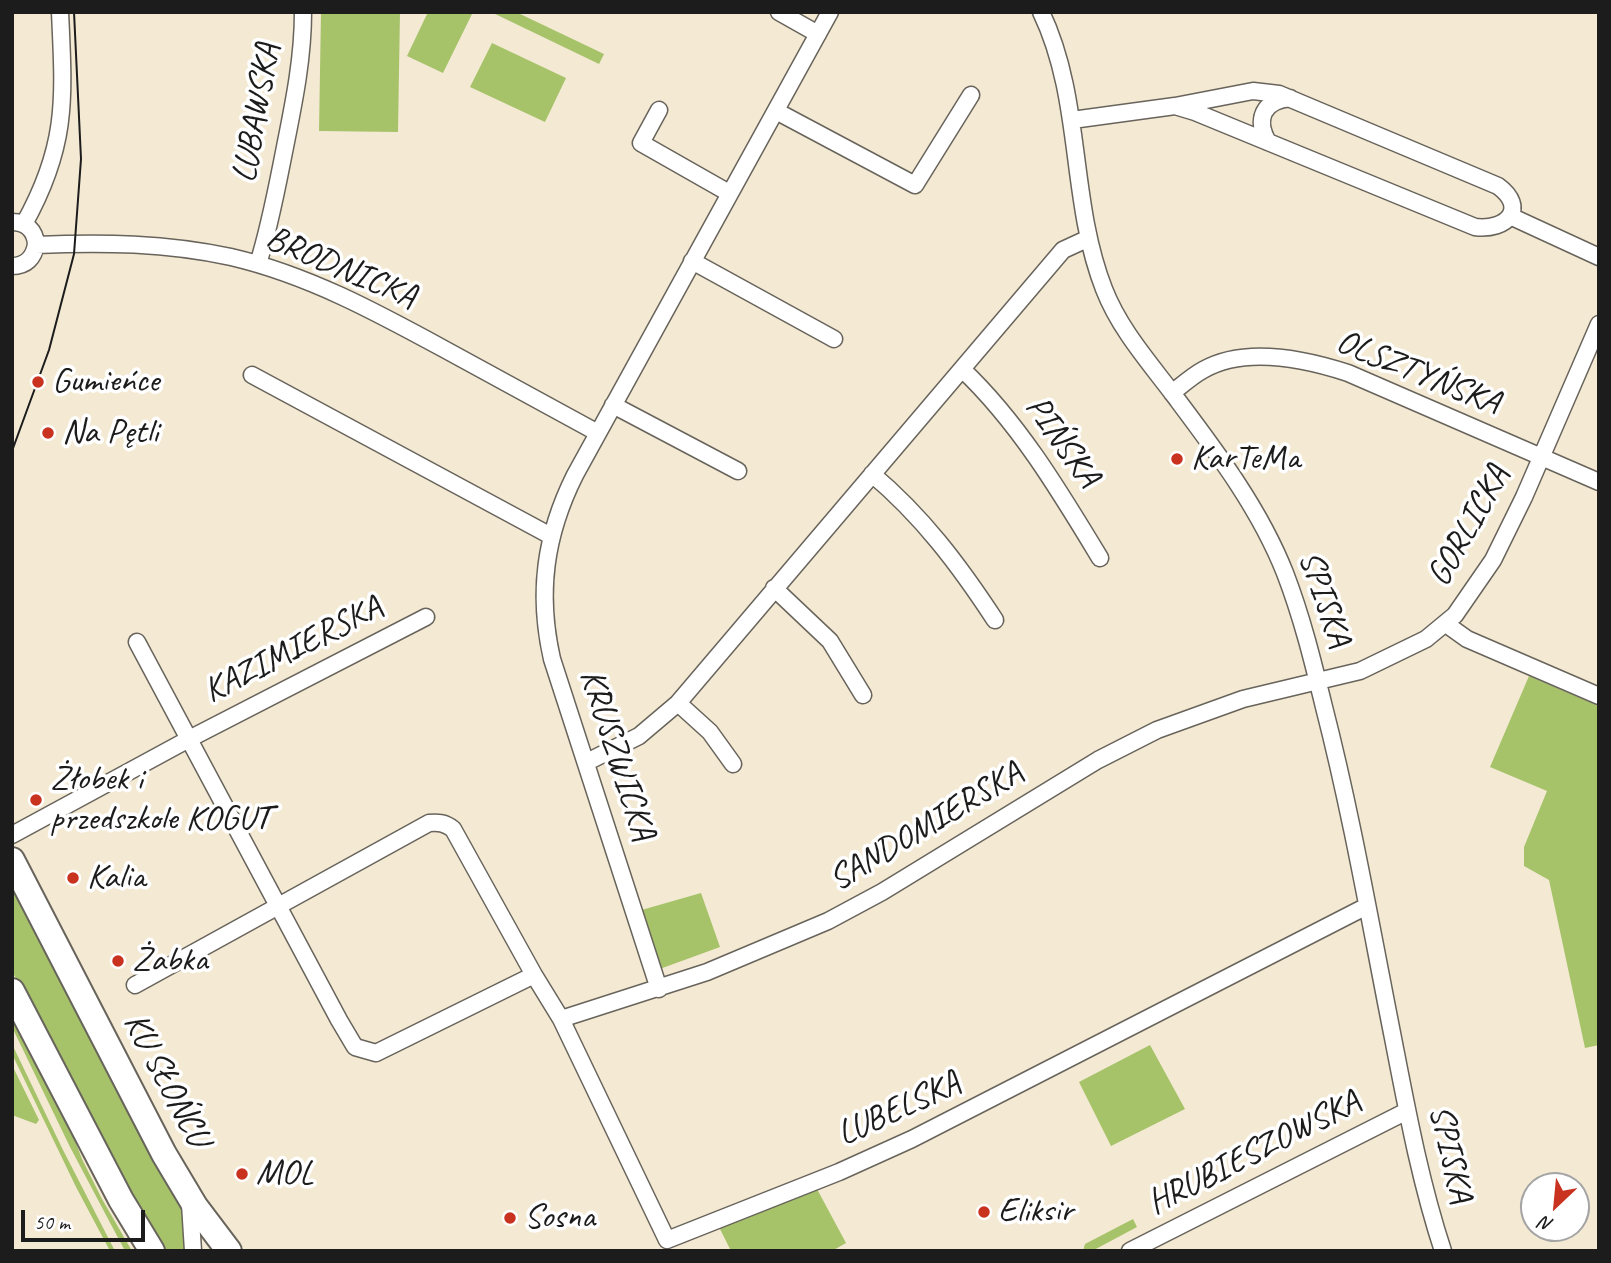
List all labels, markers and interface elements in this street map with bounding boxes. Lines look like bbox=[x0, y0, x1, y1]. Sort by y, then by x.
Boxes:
street label: LUBAWSKA bbox=[224, 40, 290, 186]
street label: BRODNICKA bbox=[259, 217, 423, 319]
street label: OLSZTYŃSKA bbox=[1330, 321, 1506, 425]
place label: Gumieńce bbox=[52, 361, 159, 403]
marker: Gumieńce bbox=[30, 374, 46, 390]
street label: PIŃSKA bbox=[1016, 388, 1108, 496]
place label: Na Pętli bbox=[62, 412, 158, 454]
marker: Na Pętli bbox=[40, 425, 56, 441]
place label: KarTeMa bbox=[1191, 438, 1300, 480]
marker: KarTeMa bbox=[1169, 451, 1185, 467]
street label: GORLICKA bbox=[1419, 458, 1519, 594]
street label: SPISKA bbox=[1288, 546, 1360, 652]
street label: KAZIMIERSKA bbox=[197, 587, 389, 713]
street label: KRUSZWICKA bbox=[570, 664, 664, 846]
street label: SANDOMIERSKA bbox=[822, 753, 1030, 901]
place label: Żłobek i przedszkole KOGUT bbox=[50, 759, 271, 841]
marker: Żłobek i przedszkole KOGUT bbox=[28, 792, 44, 808]
place label: Kalia bbox=[87, 857, 145, 899]
marker: Kalia bbox=[65, 870, 81, 886]
place label: Żabka bbox=[132, 940, 208, 982]
marker: Żabka bbox=[110, 953, 126, 969]
street label: KU SŁOŃCU bbox=[113, 1006, 219, 1154]
street label: LUBELSKA bbox=[831, 1062, 967, 1156]
street label: HRUBIESZOWSKA bbox=[1141, 1081, 1367, 1225]
street label: SPISKA bbox=[1418, 1101, 1482, 1207]
place label: MOL bbox=[256, 1153, 313, 1195]
marker: MOL bbox=[234, 1166, 250, 1182]
north arrow bbox=[1520, 1172, 1590, 1242]
place label: Eliksir bbox=[998, 1191, 1073, 1233]
scale bar bbox=[24, 1196, 149, 1240]
place label: Sosna bbox=[524, 1197, 595, 1239]
marker: Eliksir bbox=[976, 1204, 992, 1220]
text: 50 m bbox=[34, 1209, 70, 1235]
marker: Sosna bbox=[502, 1210, 518, 1226]
text: N bbox=[1536, 1211, 1557, 1237]

